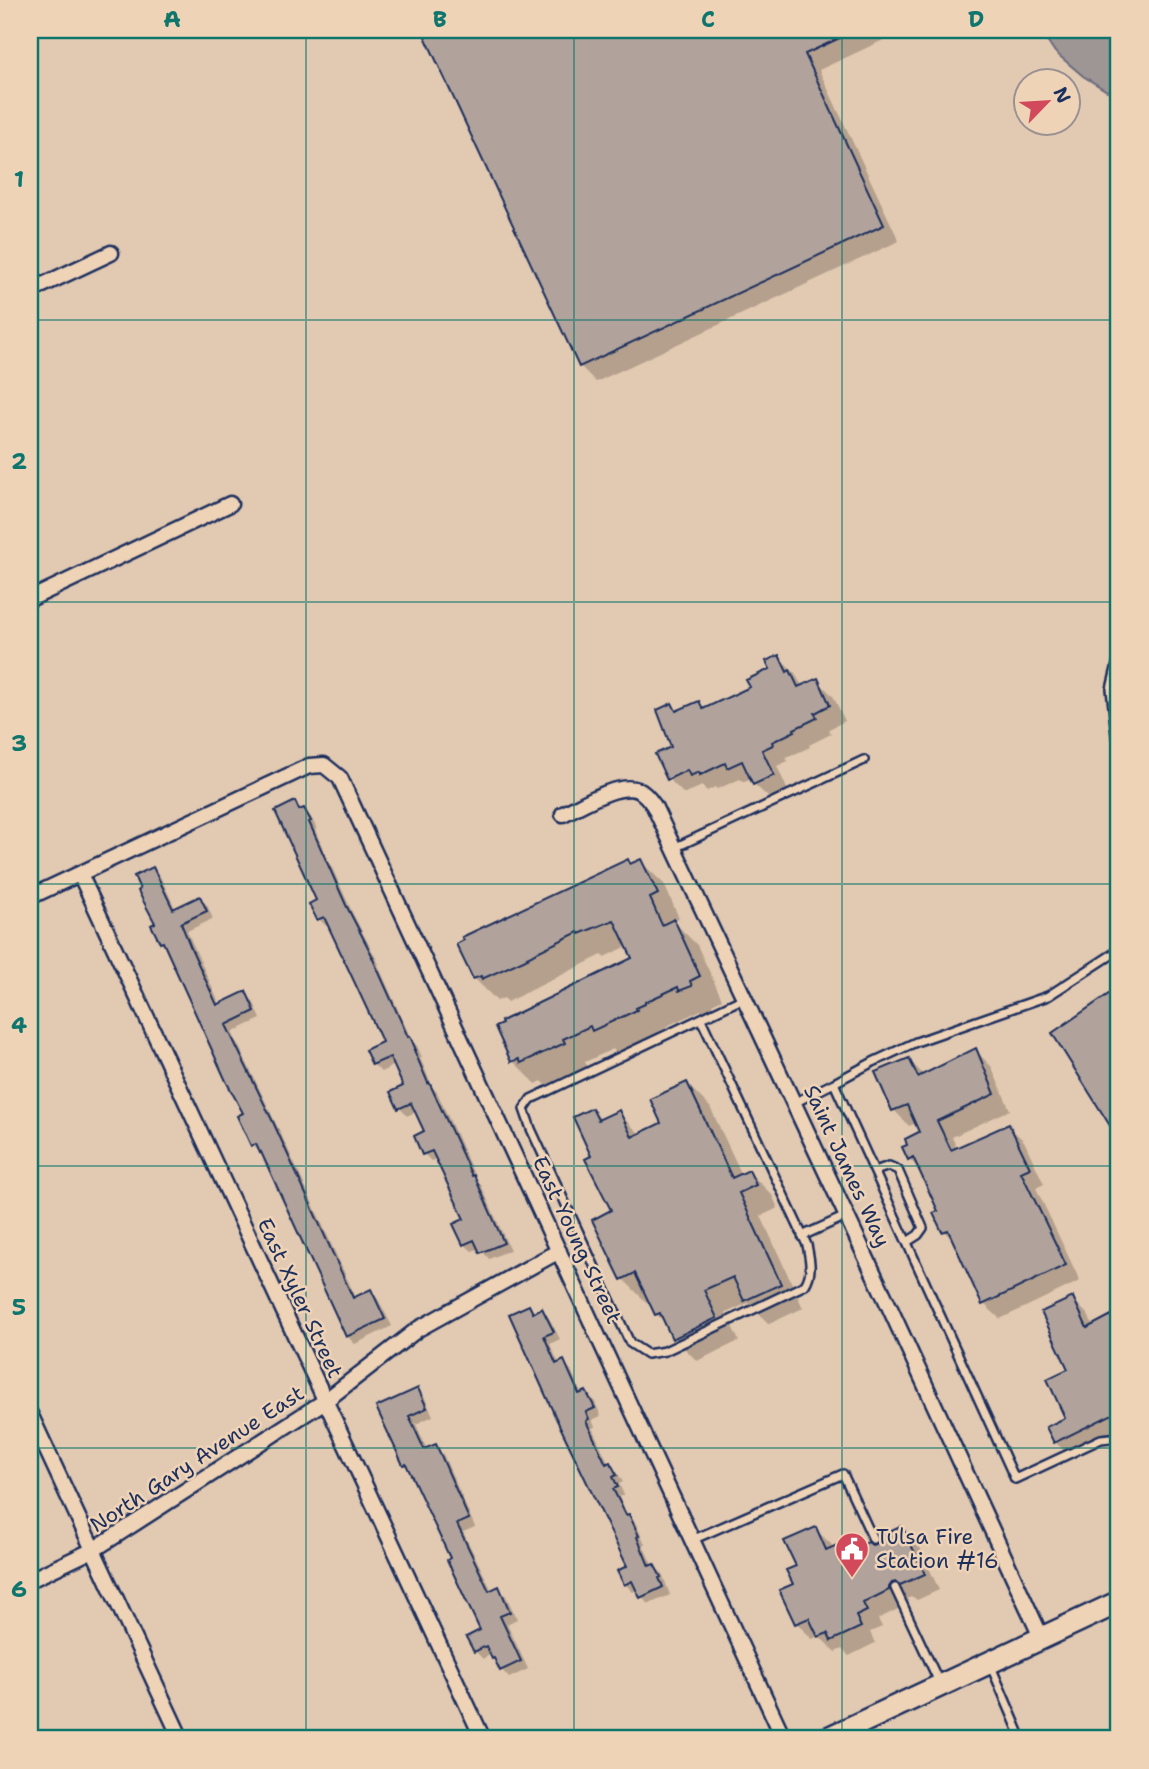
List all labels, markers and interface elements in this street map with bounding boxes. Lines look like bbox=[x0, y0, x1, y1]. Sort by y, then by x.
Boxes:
text: A bbox=[163, 4, 181, 34]
text: B bbox=[433, 4, 447, 34]
text: C bbox=[701, 4, 715, 34]
text: D bbox=[968, 4, 984, 34]
north arrow bbox=[1012, 66, 1082, 136]
text: N bbox=[1047, 83, 1076, 107]
text: 1 bbox=[14, 164, 24, 194]
text: 2 bbox=[11, 446, 27, 476]
text: 3 bbox=[11, 728, 27, 758]
text: 4 bbox=[11, 1010, 27, 1040]
street label: Saint James Way bbox=[797, 1080, 897, 1252]
street label: East Young Street bbox=[526, 1152, 628, 1328]
street label: East Xyler Street bbox=[251, 1213, 349, 1383]
text: 5 bbox=[12, 1292, 26, 1322]
street label: North Gary Avenue East bbox=[85, 1379, 309, 1539]
place label: Tulsa Fire Station #16 bbox=[876, 1523, 999, 1575]
public building icon: Tulsa Fire Station #16 bbox=[833, 1530, 871, 1579]
text: 6 bbox=[11, 1574, 27, 1604]

